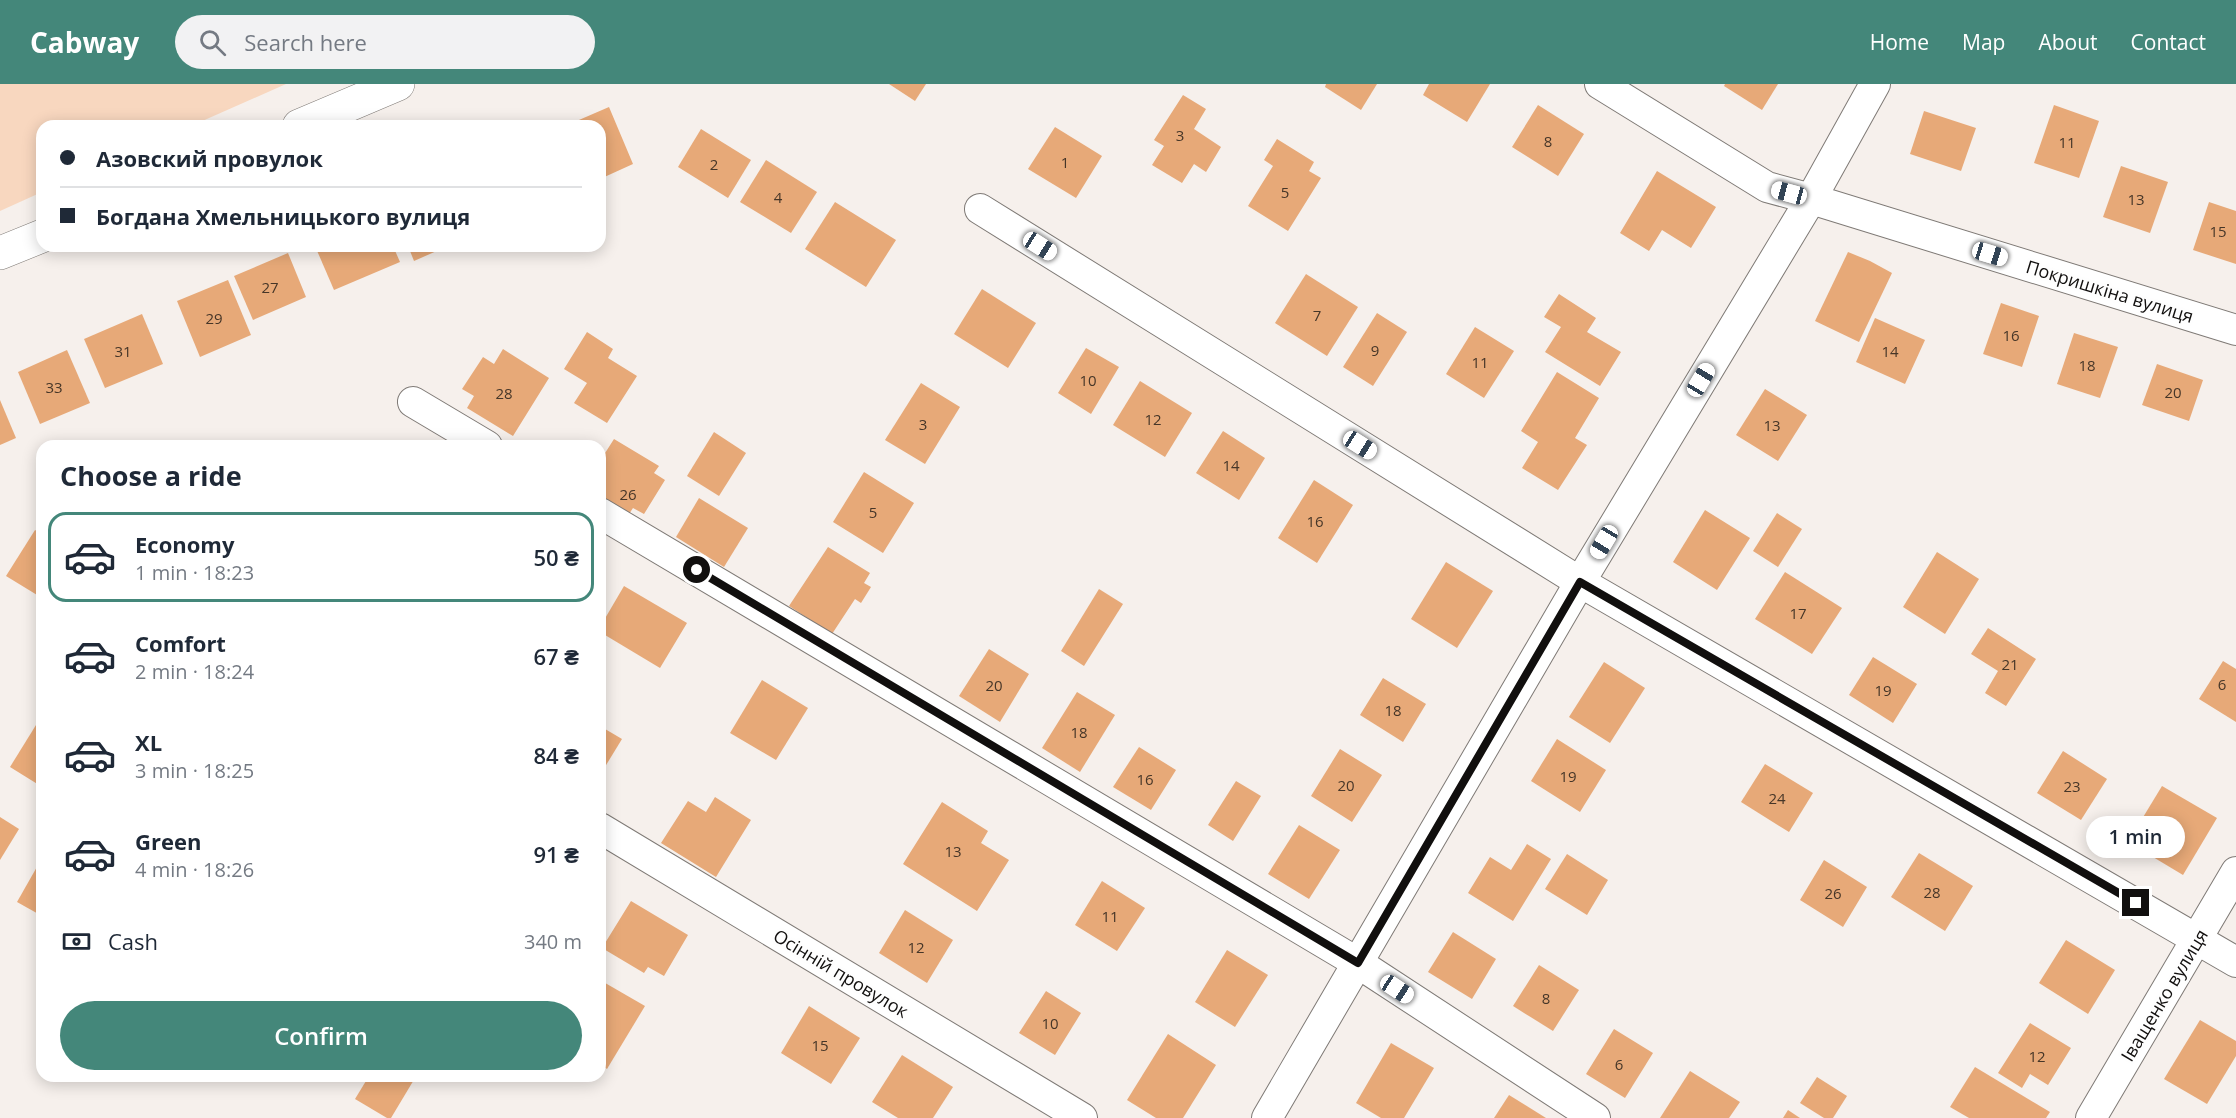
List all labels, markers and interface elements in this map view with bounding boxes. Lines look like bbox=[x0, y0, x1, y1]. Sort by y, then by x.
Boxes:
search box bbox=[175, 15, 595, 69]
text: Cabway bbox=[30, 23, 139, 61]
icon: search bbox=[196, 26, 229, 59]
text: Search here bbox=[244, 27, 367, 57]
text: Home bbox=[1870, 28, 1929, 56]
text: Map bbox=[1962, 28, 2005, 56]
text: About bbox=[2038, 28, 2098, 56]
text: Contact bbox=[2131, 28, 2206, 56]
house number: 3 bbox=[1176, 125, 1184, 145]
house number: 8 bbox=[1544, 131, 1552, 151]
house number: 11 bbox=[2058, 132, 2076, 152]
text: Азовский провулок bbox=[96, 143, 323, 173]
house number: 1 bbox=[1061, 152, 1069, 172]
house number: 2 bbox=[710, 154, 718, 174]
car bbox=[1769, 180, 1809, 206]
house number: 5 bbox=[1281, 182, 1289, 202]
house number: 4 bbox=[774, 187, 783, 207]
house number: 13 bbox=[2127, 189, 2145, 209]
text: Богдана Хмельницького вулиця bbox=[96, 201, 470, 231]
house number: 15 bbox=[2209, 221, 2227, 241]
car bbox=[1020, 229, 1060, 263]
car bbox=[1970, 240, 2010, 268]
street label: Покришкіна вулиця bbox=[2023, 254, 2197, 328]
house number: 27 bbox=[261, 277, 279, 297]
house number: 7 bbox=[1313, 305, 1321, 325]
house number: 29 bbox=[205, 308, 223, 328]
house number: 16 bbox=[2002, 325, 2020, 345]
house number: 9 bbox=[1371, 340, 1379, 360]
house number: 31 bbox=[114, 341, 132, 361]
house number: 14 bbox=[1881, 341, 1899, 361]
house number: 11 bbox=[1471, 352, 1489, 372]
house number: 18 bbox=[2078, 355, 2096, 375]
car bbox=[1684, 360, 1718, 400]
house number: 10 bbox=[1079, 370, 1097, 390]
house number: 33 bbox=[45, 377, 63, 397]
house number: 20 bbox=[2164, 382, 2182, 402]
house number: 28 bbox=[495, 383, 513, 403]
house number: 12 bbox=[1144, 409, 1162, 429]
house number: 3 bbox=[919, 414, 927, 434]
house number: 13 bbox=[1763, 415, 1781, 435]
car bbox=[1340, 428, 1380, 462]
house number: 14 bbox=[1222, 455, 1240, 475]
text: Choose a ride bbox=[60, 457, 242, 494]
house number: 26 bbox=[619, 484, 637, 504]
house number: 5 bbox=[869, 502, 877, 522]
house number: 16 bbox=[1306, 511, 1324, 531]
car bbox=[1587, 522, 1621, 562]
text: Economy bbox=[135, 529, 234, 559]
icon: car bbox=[63, 530, 117, 584]
text: 50 ₴ bbox=[533, 542, 579, 572]
route start bbox=[683, 556, 710, 583]
text: 1 min · 18:23 bbox=[135, 559, 254, 586]
house number: 17 bbox=[1789, 603, 1807, 623]
text: Comfort bbox=[135, 628, 226, 658]
icon: car bbox=[63, 629, 117, 683]
text: 67 ₴ bbox=[533, 641, 579, 671]
house number: 21 bbox=[2001, 654, 2019, 674]
text: 2 min · 18:24 bbox=[135, 658, 254, 685]
house number: 6 bbox=[2218, 674, 2226, 694]
house number: 20 bbox=[985, 675, 1003, 695]
house number: 19 bbox=[1874, 680, 1892, 700]
house number: 18 bbox=[1384, 700, 1402, 720]
house number: 18 bbox=[1070, 722, 1088, 742]
text: XL bbox=[135, 727, 162, 757]
icon: car bbox=[63, 728, 117, 782]
text: 84 ₴ bbox=[533, 740, 579, 770]
text: 3 min · 18:25 bbox=[135, 757, 254, 784]
house number: 19 bbox=[1559, 766, 1577, 786]
house number: 16 bbox=[1136, 769, 1154, 789]
house number: 20 bbox=[1337, 775, 1355, 795]
house number: 23 bbox=[2063, 776, 2081, 796]
house number: 24 bbox=[1768, 788, 1786, 808]
callout: 1 min bbox=[2086, 816, 2186, 858]
text: 1 min bbox=[2109, 823, 2163, 850]
text: Green bbox=[135, 826, 201, 856]
icon: car bbox=[63, 827, 117, 881]
text: 91 ₴ bbox=[533, 839, 579, 869]
house number: 13 bbox=[944, 841, 962, 861]
text: 4 min · 18:26 bbox=[135, 856, 254, 883]
house number: 28 bbox=[1923, 882, 1941, 902]
house number: 26 bbox=[1824, 883, 1842, 903]
route end bbox=[2122, 889, 2149, 916]
house number: 11 bbox=[1101, 906, 1119, 926]
street label: Осінній провулок bbox=[769, 923, 914, 1023]
street label: Іващенко вулиця bbox=[2115, 924, 2213, 1066]
icon: cash bbox=[60, 925, 93, 958]
text: Cash bbox=[108, 926, 158, 956]
text: 340 m bbox=[524, 928, 582, 955]
house number: 12 bbox=[907, 937, 925, 957]
car bbox=[1377, 972, 1417, 1006]
house number: 8 bbox=[1542, 988, 1550, 1008]
button: Confirm bbox=[60, 1001, 582, 1070]
house number: 10 bbox=[1041, 1013, 1059, 1033]
house number: 15 bbox=[811, 1035, 829, 1055]
house number: 12 bbox=[2028, 1046, 2046, 1066]
house number: 6 bbox=[1615, 1054, 1623, 1074]

